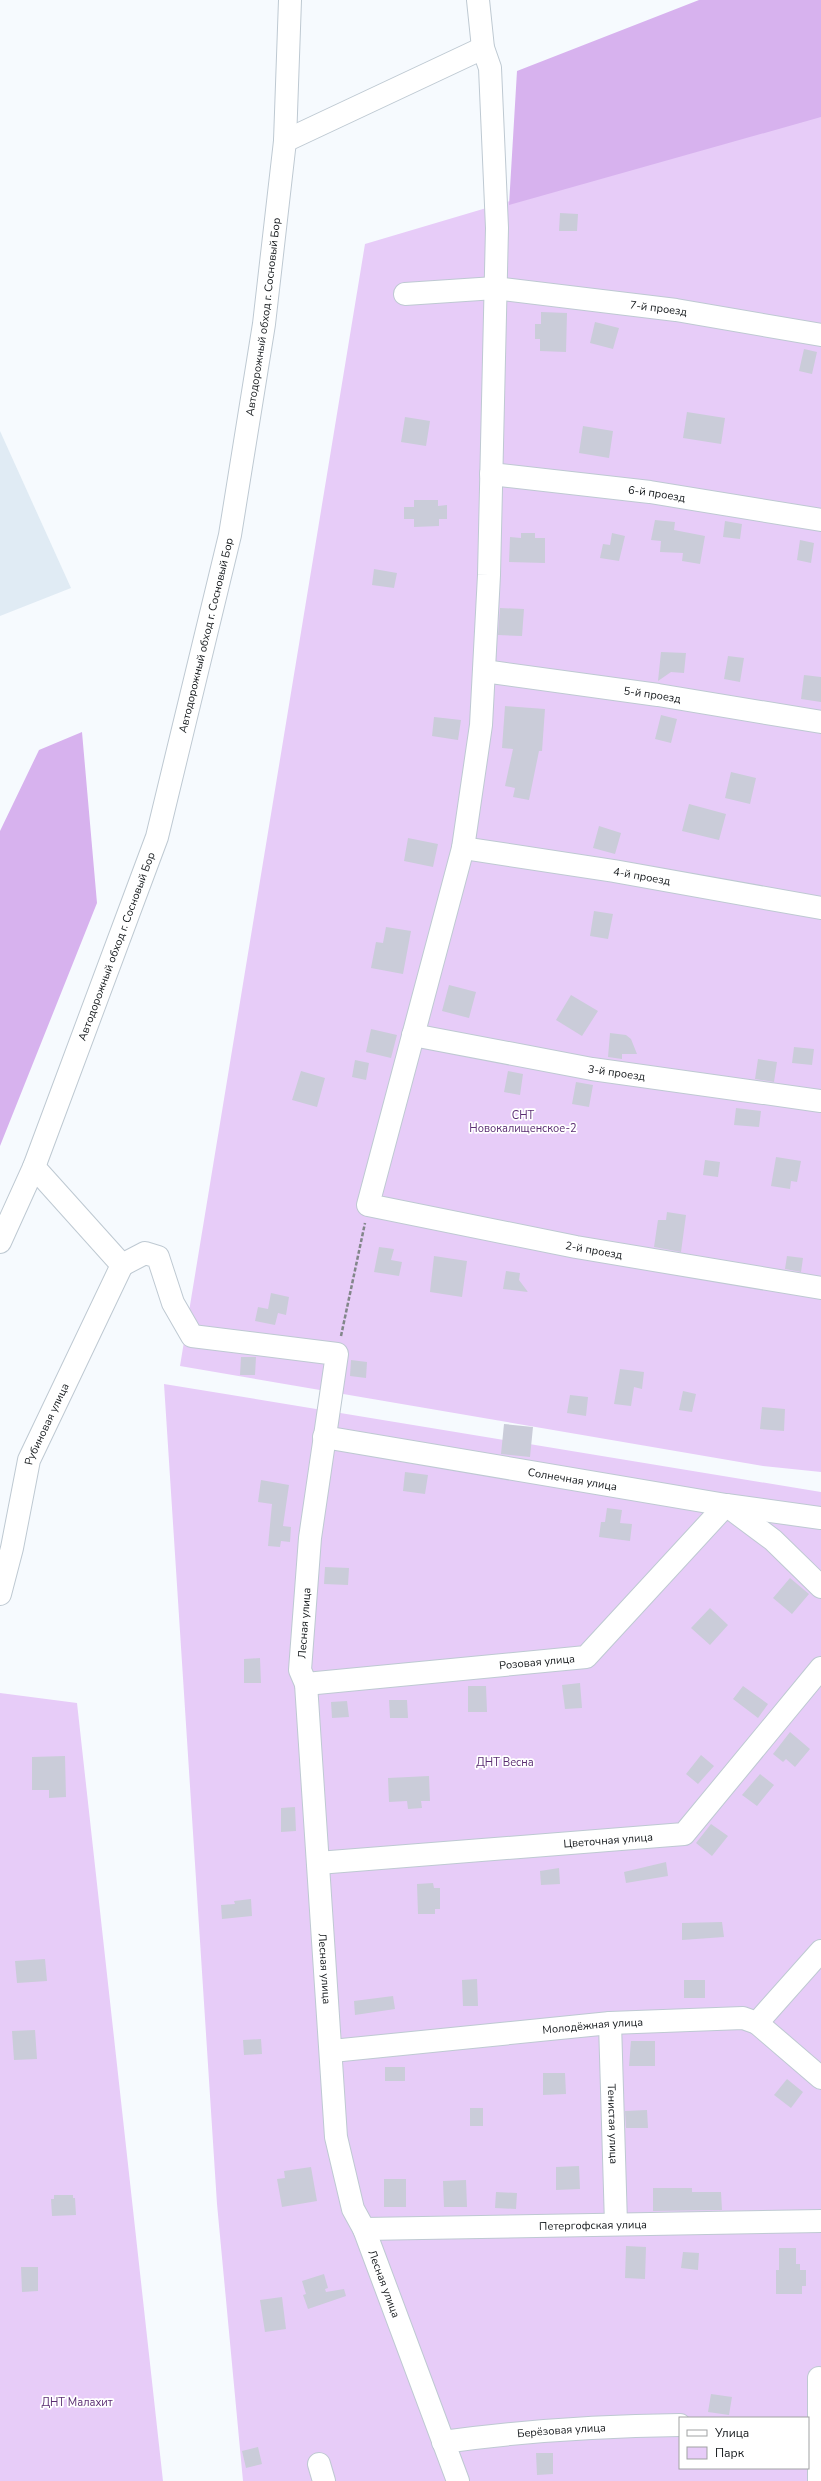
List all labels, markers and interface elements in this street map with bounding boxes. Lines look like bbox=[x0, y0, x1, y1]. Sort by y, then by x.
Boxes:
street label: Автодорожный обход г. Сосновый Бор bbox=[242, 217, 284, 417]
street label: 7-й проезд bbox=[629, 297, 689, 320]
street label: 6-й проезд bbox=[627, 483, 687, 506]
street label: Автодорожный обход г. Сосновый Бор bbox=[175, 536, 237, 735]
street label: 5-й проезд bbox=[623, 683, 683, 707]
street label: Автодорожный обход г. Сосновый Бор bbox=[75, 850, 159, 1043]
street label: 4-й проезд bbox=[612, 864, 672, 889]
street label: 3-й проезд bbox=[586, 1061, 647, 1084]
park label: СНТ Новокалищенское-2 bbox=[469, 1108, 577, 1136]
street label: 2-й проезд bbox=[564, 1238, 624, 1263]
street label: Рубиновая улица bbox=[21, 1381, 73, 1466]
street label: Солнечная улица bbox=[527, 1465, 618, 1494]
street label: Лесная улица bbox=[295, 1587, 314, 1659]
street label: Розовая улица bbox=[498, 1651, 576, 1673]
park label: ДНТ Весна bbox=[476, 1755, 534, 1770]
street label: Цветочная улица bbox=[563, 1829, 654, 1852]
street label: Лесная улица bbox=[315, 1933, 334, 2005]
street label: Молодёжная улица bbox=[542, 2015, 643, 2038]
street label: Тенистая улица bbox=[604, 2084, 621, 2164]
street label: Петергофская улица bbox=[539, 2217, 647, 2234]
street label: Лесная улица bbox=[365, 2248, 403, 2320]
park label: ДНТ Малахит bbox=[41, 2395, 113, 2410]
legend bbox=[679, 2417, 809, 2469]
street label: Берёзовая улица bbox=[516, 2420, 606, 2441]
text: Улица bbox=[714, 2425, 749, 2441]
text: Парк bbox=[715, 2445, 745, 2461]

